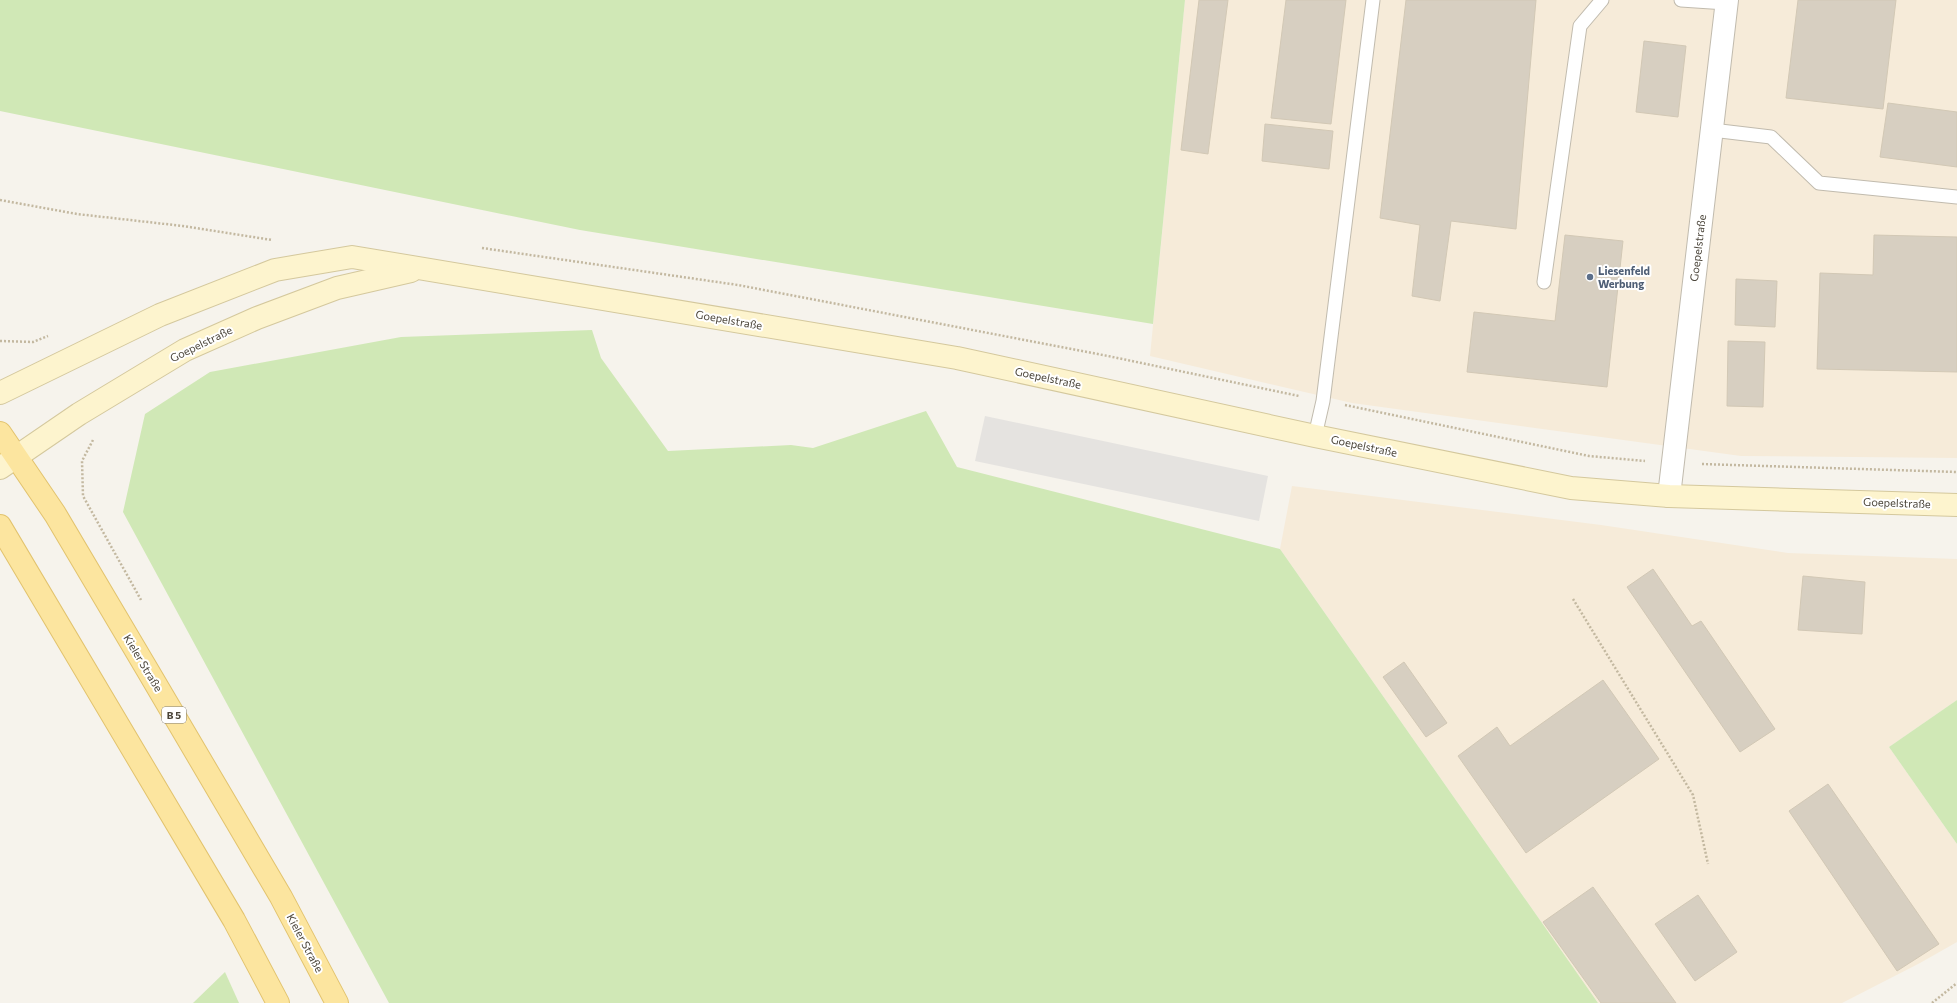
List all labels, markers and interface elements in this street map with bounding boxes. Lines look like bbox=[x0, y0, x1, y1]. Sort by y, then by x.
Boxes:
street label: Goepelstraße bbox=[1687, 213, 1708, 282]
place label: Liesenfeld Werbung bbox=[1598, 264, 1650, 290]
marker: Liesenfeld Werbung bbox=[1585, 272, 1595, 282]
street label: Goepelstraße bbox=[695, 307, 764, 332]
street label: Goepelstraße bbox=[168, 323, 234, 364]
street label: Goepelstraße bbox=[1014, 364, 1083, 391]
street label: Goepelstraße bbox=[1330, 432, 1399, 459]
street label: Goepelstraße bbox=[1863, 495, 1931, 510]
street label: Kieler Straße bbox=[121, 632, 166, 694]
road number: B 5 bbox=[162, 707, 186, 723]
street label: Kieler Straße bbox=[285, 911, 326, 974]

